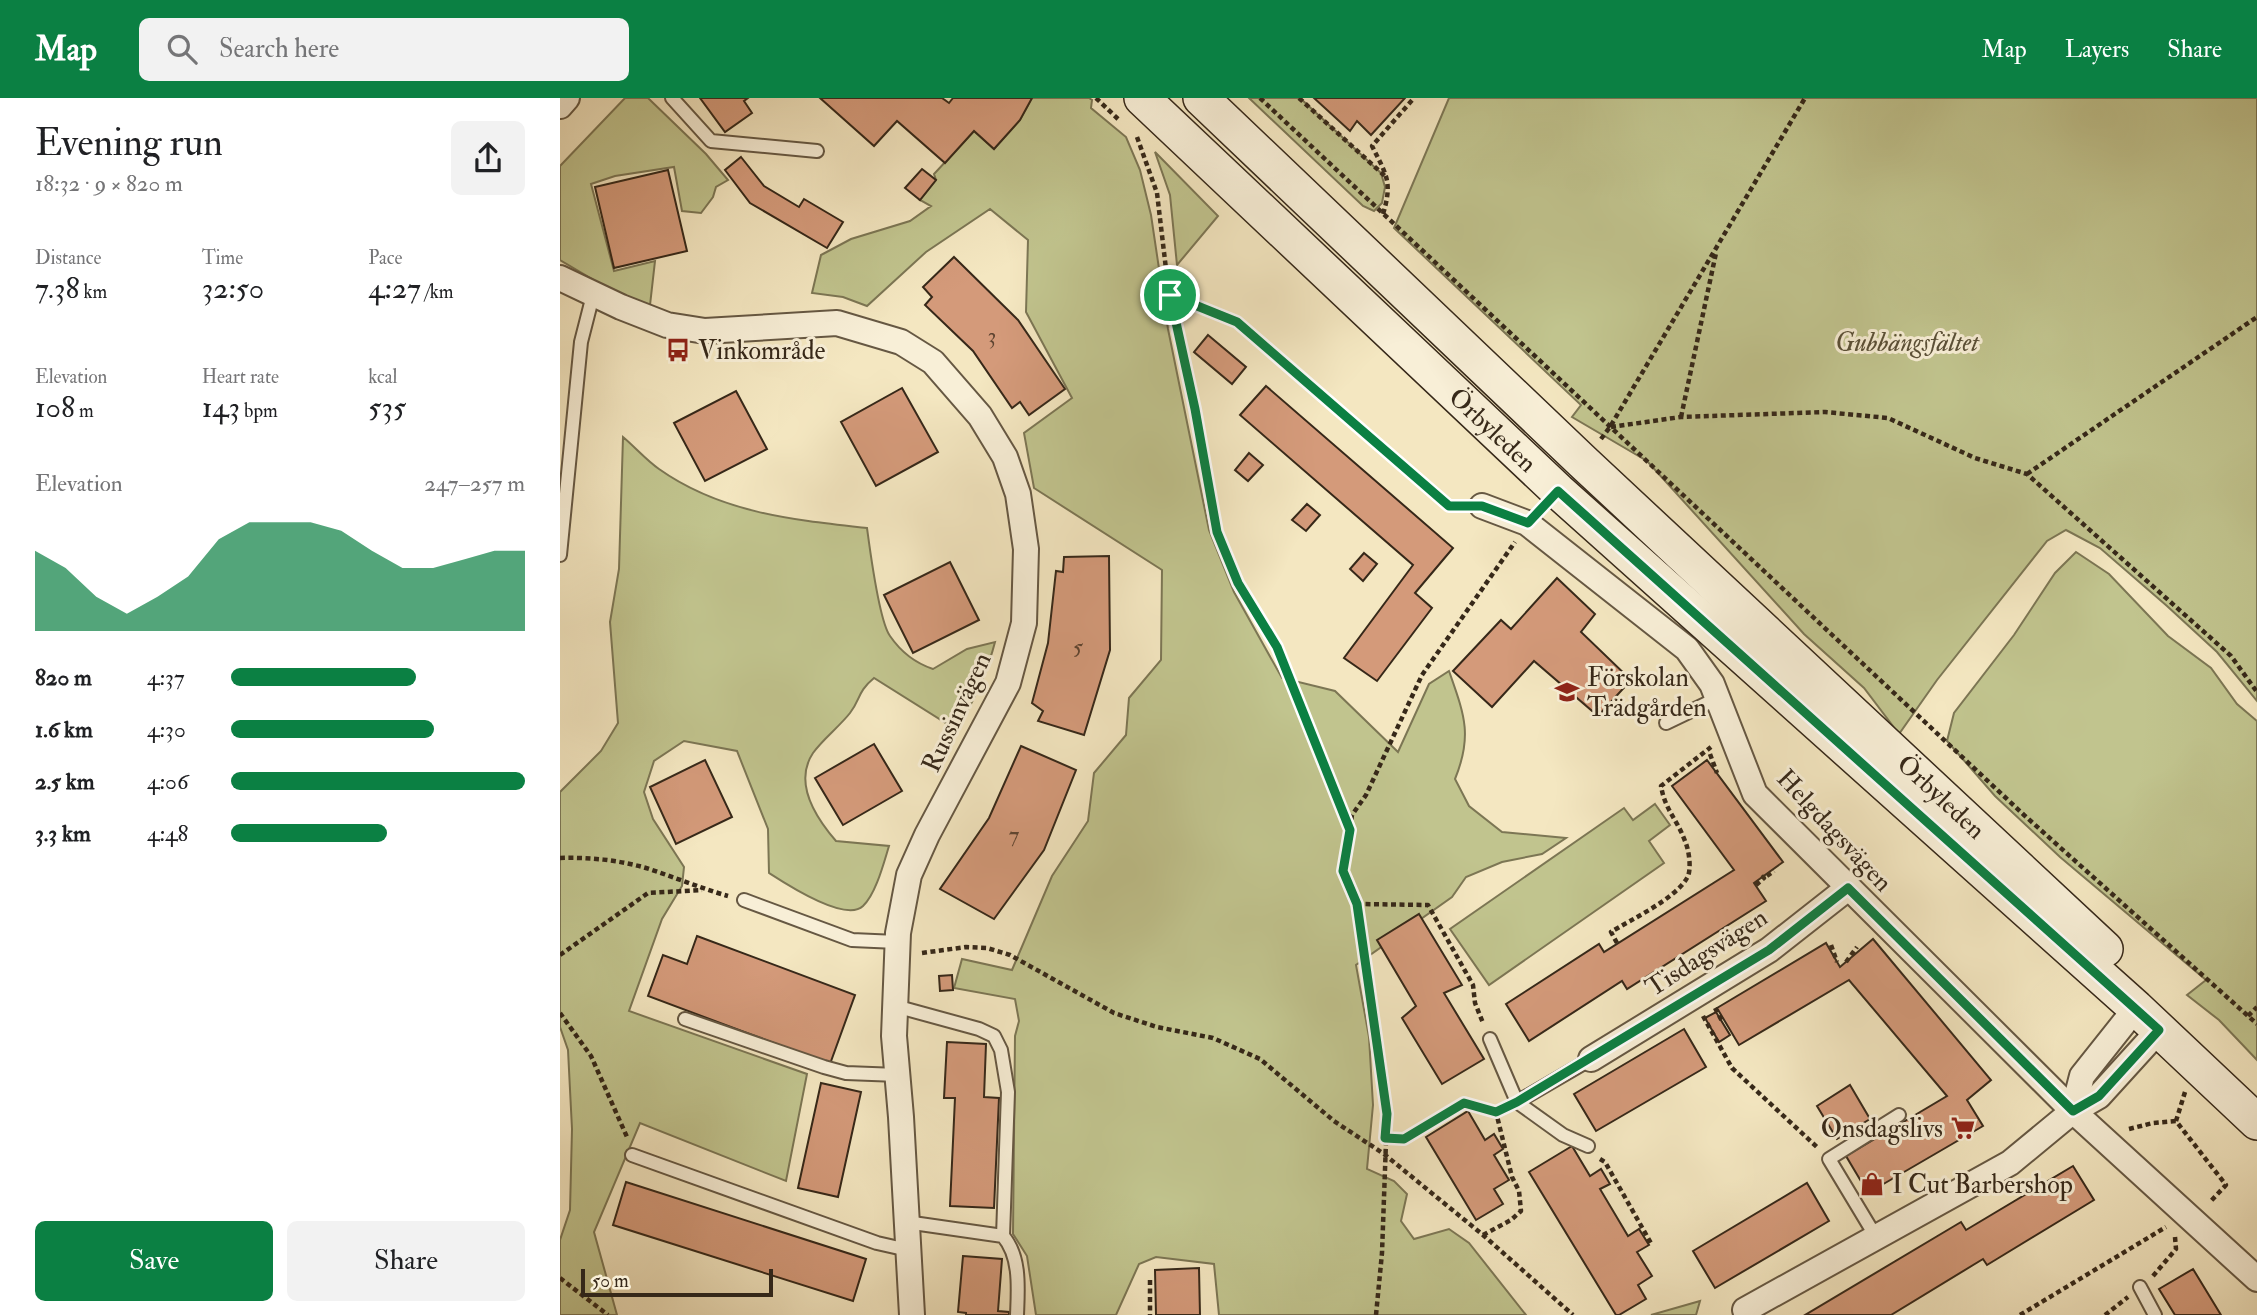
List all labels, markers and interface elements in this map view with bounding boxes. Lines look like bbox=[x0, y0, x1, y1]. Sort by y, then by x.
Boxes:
search box bbox=[139, 18, 629, 81]
text: Map bbox=[35, 29, 97, 70]
icon: search bbox=[163, 30, 201, 68]
text: Search here bbox=[219, 33, 339, 65]
text: Map bbox=[1982, 34, 2027, 65]
text: Layers bbox=[2065, 34, 2129, 65]
text: Share bbox=[2167, 34, 2222, 65]
text: Evening run bbox=[35, 119, 223, 167]
button: share bbox=[451, 121, 525, 195]
text: 18:32 · 9 × 820 m bbox=[35, 169, 183, 198]
text: Distance bbox=[35, 246, 101, 270]
text: Time bbox=[202, 246, 243, 270]
text: Pace bbox=[368, 246, 402, 270]
pin bbox=[1140, 265, 1200, 325]
text: 7.38 bbox=[35, 270, 80, 307]
text: 32:50 bbox=[202, 270, 264, 307]
text: 4:27 bbox=[368, 270, 421, 307]
icon: arrive bbox=[1151, 276, 1189, 314]
text: km bbox=[80, 280, 107, 304]
text: /km bbox=[421, 280, 454, 304]
house number: 3 bbox=[988, 321, 996, 350]
park label: Gubbängsfältet bbox=[1835, 327, 1980, 359]
place label: Vinkområde bbox=[698, 335, 825, 367]
bus stop icon: Vinkområde bbox=[664, 336, 692, 364]
text: Elevation bbox=[35, 365, 107, 389]
text: Heart rate bbox=[202, 365, 279, 389]
text: kcal bbox=[368, 365, 397, 389]
street label: Örbyleden bbox=[1442, 381, 1543, 480]
text: 108 bbox=[35, 389, 75, 426]
text: 143 bbox=[202, 389, 240, 426]
text: 535 bbox=[368, 389, 406, 426]
text: m bbox=[75, 399, 94, 423]
text: bpm bbox=[240, 399, 278, 423]
text: Elevation bbox=[35, 469, 123, 498]
text: 247–257 m bbox=[424, 469, 525, 498]
house number: 5 bbox=[1073, 632, 1083, 661]
street label: Russinvägen bbox=[915, 647, 999, 777]
place label: Förskolan Trädgården bbox=[1587, 662, 1707, 724]
text: 820 m bbox=[35, 663, 92, 692]
text: 4:37 bbox=[147, 663, 184, 692]
school or university icon: Förskolan Trädgården bbox=[1553, 678, 1581, 706]
text: 1.6 km bbox=[35, 715, 93, 744]
text: 4:30 bbox=[147, 715, 186, 744]
street label: Örbyleden bbox=[1890, 748, 1992, 846]
street label: Helgdagsvägen bbox=[1770, 763, 1899, 898]
text: 2.5 km bbox=[35, 767, 95, 796]
text: 4:06 bbox=[147, 767, 188, 796]
text: 3.3 km bbox=[35, 819, 91, 848]
text: 4:48 bbox=[147, 819, 188, 848]
house number: 7 bbox=[1009, 820, 1020, 849]
street label: Tisdagsvägen bbox=[1640, 902, 1773, 1004]
place label: Onsdagslivs bbox=[1821, 1113, 1943, 1145]
supermarket icon: Onsdagslivs bbox=[1949, 1114, 1977, 1142]
place label: I Cut Barbershop bbox=[1892, 1169, 2073, 1202]
shop icon: I Cut Barbershop bbox=[1858, 1170, 1886, 1198]
button: Save bbox=[35, 1221, 273, 1301]
button: Share bbox=[287, 1221, 525, 1301]
scale bar bbox=[581, 1266, 774, 1298]
text: 50 m bbox=[592, 1269, 629, 1293]

